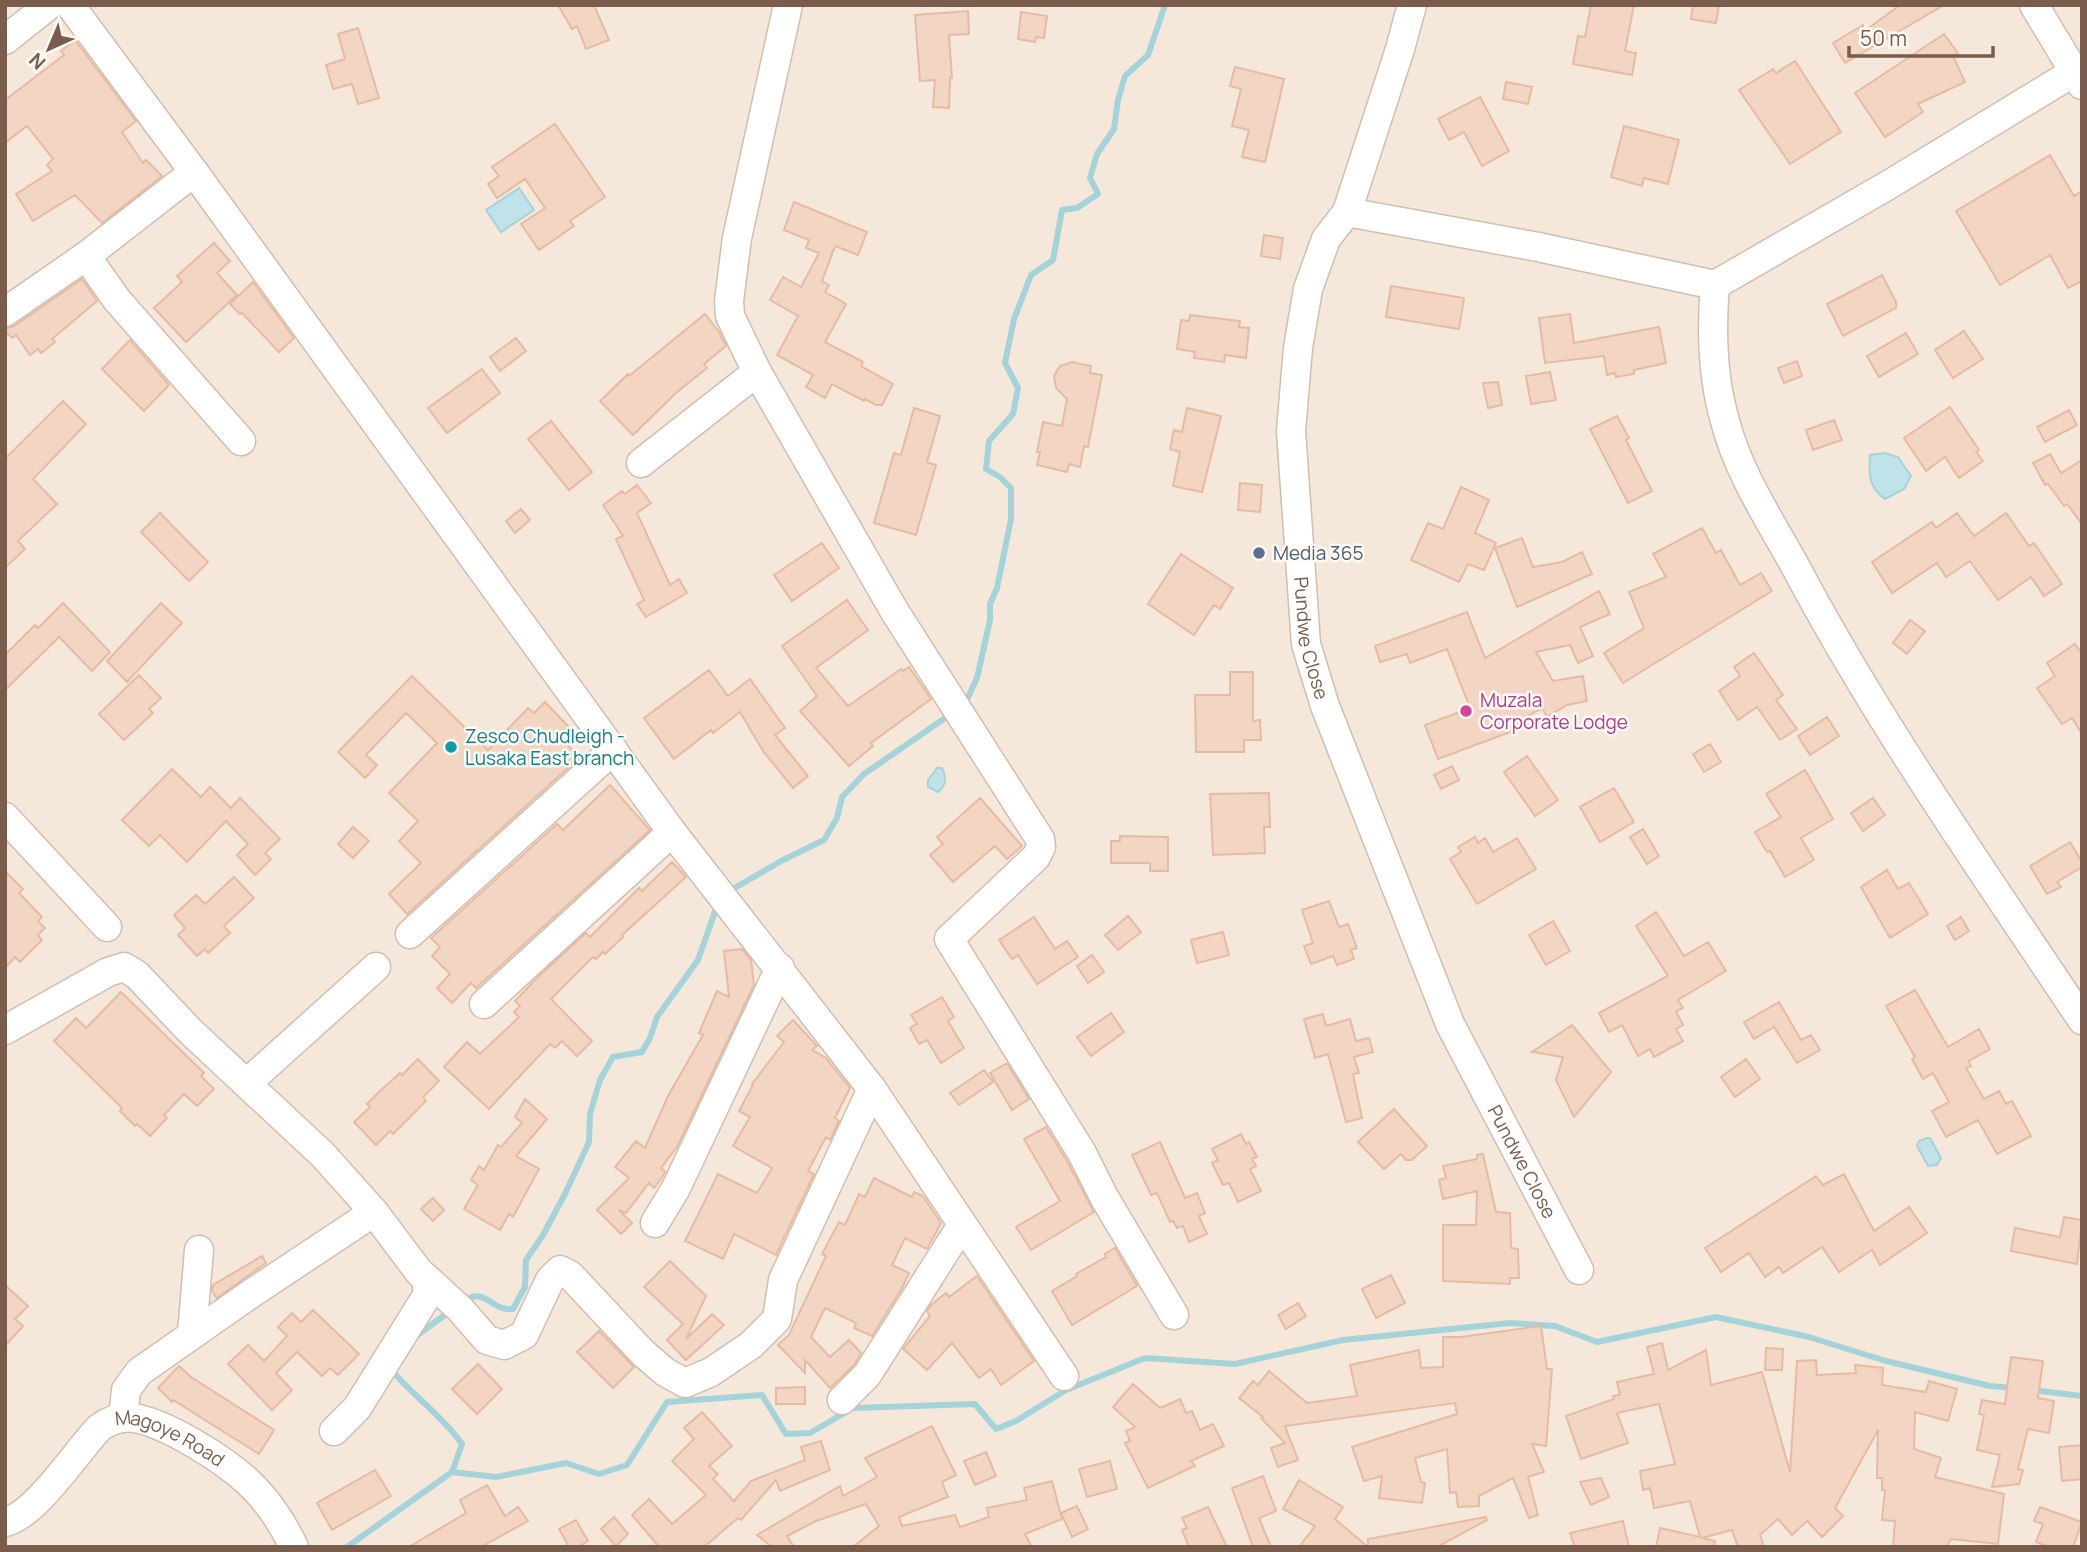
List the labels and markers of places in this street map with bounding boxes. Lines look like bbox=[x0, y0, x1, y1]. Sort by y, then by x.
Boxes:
place label: Media 365 bbox=[1273, 540, 1363, 566]
marker: Media 365 bbox=[1251, 545, 1267, 561]
place label: Muzala Corporate Lodge bbox=[1480, 687, 1628, 735]
marker: Muzala Corporate Lodge bbox=[1458, 703, 1474, 719]
place label: Zesco Chudleigh - Lusaka East branch bbox=[465, 723, 634, 771]
marker: Zesco Chudleigh - Lusaka East branch bbox=[443, 739, 459, 755]

